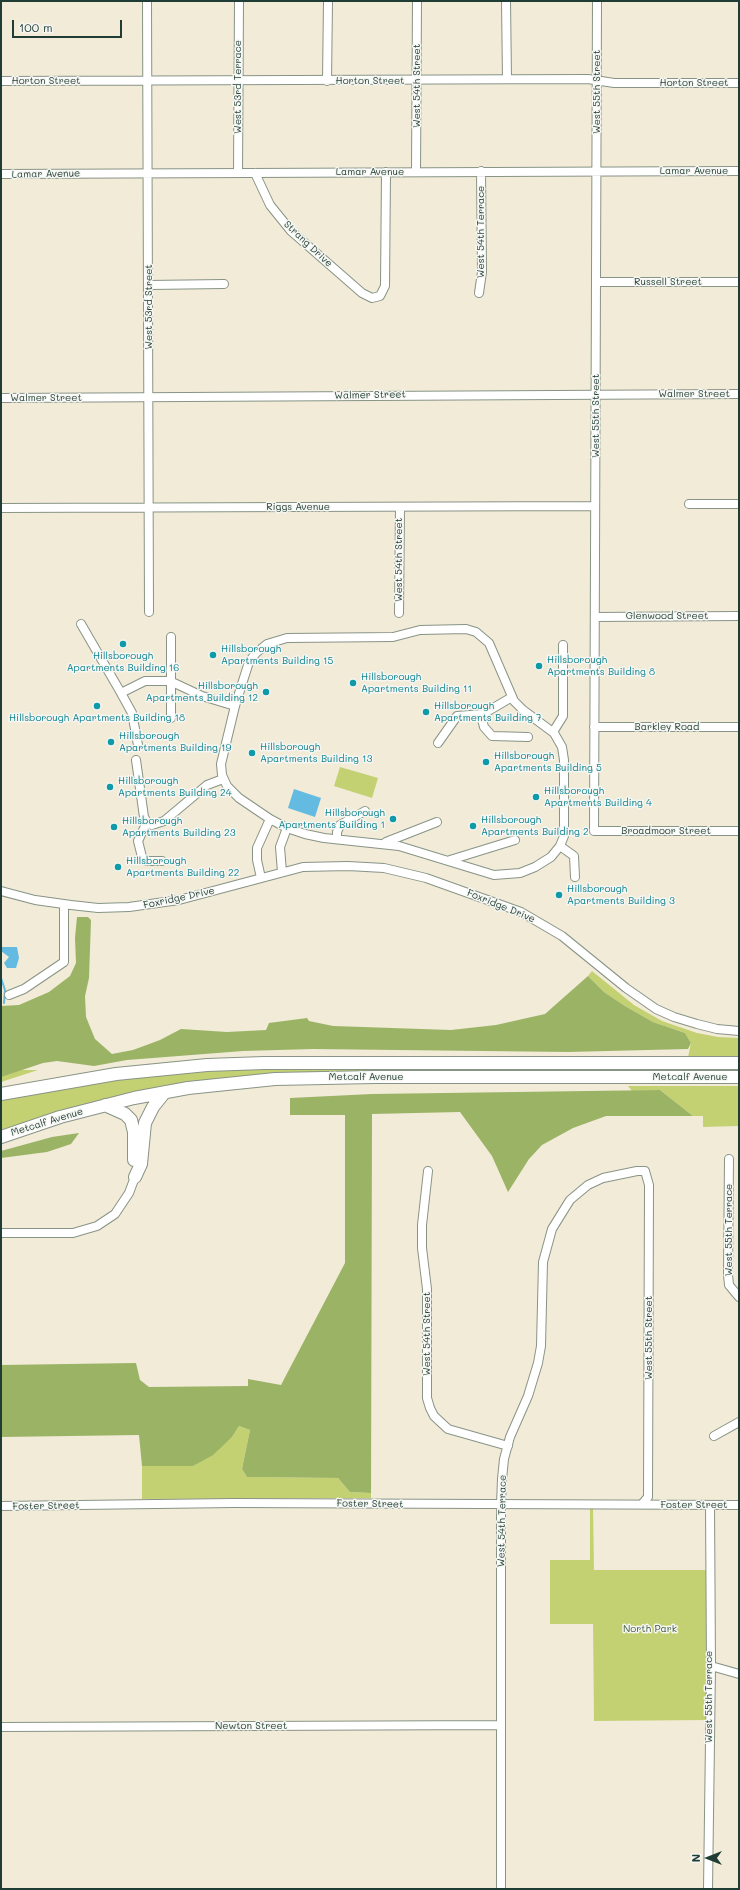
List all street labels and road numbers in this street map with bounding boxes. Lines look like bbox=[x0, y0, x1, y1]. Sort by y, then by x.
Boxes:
street label: West 53rd Terrace bbox=[232, 40, 244, 134]
street label: West 54th Street bbox=[411, 44, 423, 128]
street label: West 55th Street bbox=[591, 50, 603, 134]
street label: Horton Street bbox=[12, 75, 80, 87]
street label: Horton Street bbox=[336, 75, 404, 87]
street label: Horton Street bbox=[660, 77, 728, 89]
street label: Lamar Avenue bbox=[660, 165, 728, 177]
street label: Lamar Avenue bbox=[336, 166, 404, 178]
street label: Lamar Avenue bbox=[12, 167, 80, 181]
street label: West 54th Terrace bbox=[475, 186, 487, 278]
street label: Strang Drive bbox=[281, 218, 335, 270]
street label: West 53rd Street bbox=[143, 264, 155, 350]
street label: Russell Street bbox=[634, 276, 702, 288]
street label: West 55th Street bbox=[590, 374, 602, 458]
street label: Walmer Street bbox=[334, 388, 406, 402]
street label: Walmer Street bbox=[658, 388, 730, 400]
street label: Walmer Street bbox=[10, 392, 82, 404]
street label: Riggs Avenue bbox=[266, 501, 330, 513]
street label: West 54th Street bbox=[393, 518, 405, 602]
street label: Glenwood Street bbox=[626, 610, 708, 622]
street label: Barkley Road bbox=[635, 721, 699, 733]
street label: Broadmoor Street bbox=[621, 825, 711, 837]
street label: Foxridge Drive bbox=[142, 885, 216, 911]
street label: Foxridge Drive bbox=[465, 887, 537, 925]
street label: Metcalf Avenue bbox=[329, 1071, 403, 1083]
street label: Metcalf Avenue bbox=[653, 1071, 727, 1083]
street label: Metcalf Avenue bbox=[9, 1105, 85, 1139]
street label: West 55th Terrace bbox=[723, 1184, 735, 1276]
street label: West 54th Street bbox=[421, 1292, 433, 1376]
street label: West 55th Street bbox=[643, 1296, 655, 1380]
street label: West 54th Terrace bbox=[495, 1475, 509, 1567]
street label: Foster Street bbox=[336, 1497, 404, 1511]
street label: Foster Street bbox=[12, 1499, 80, 1513]
street label: Foster Street bbox=[660, 1499, 728, 1511]
street label: West 55th Terrace bbox=[703, 1651, 715, 1743]
street label: Newton Street bbox=[215, 1720, 287, 1732]

